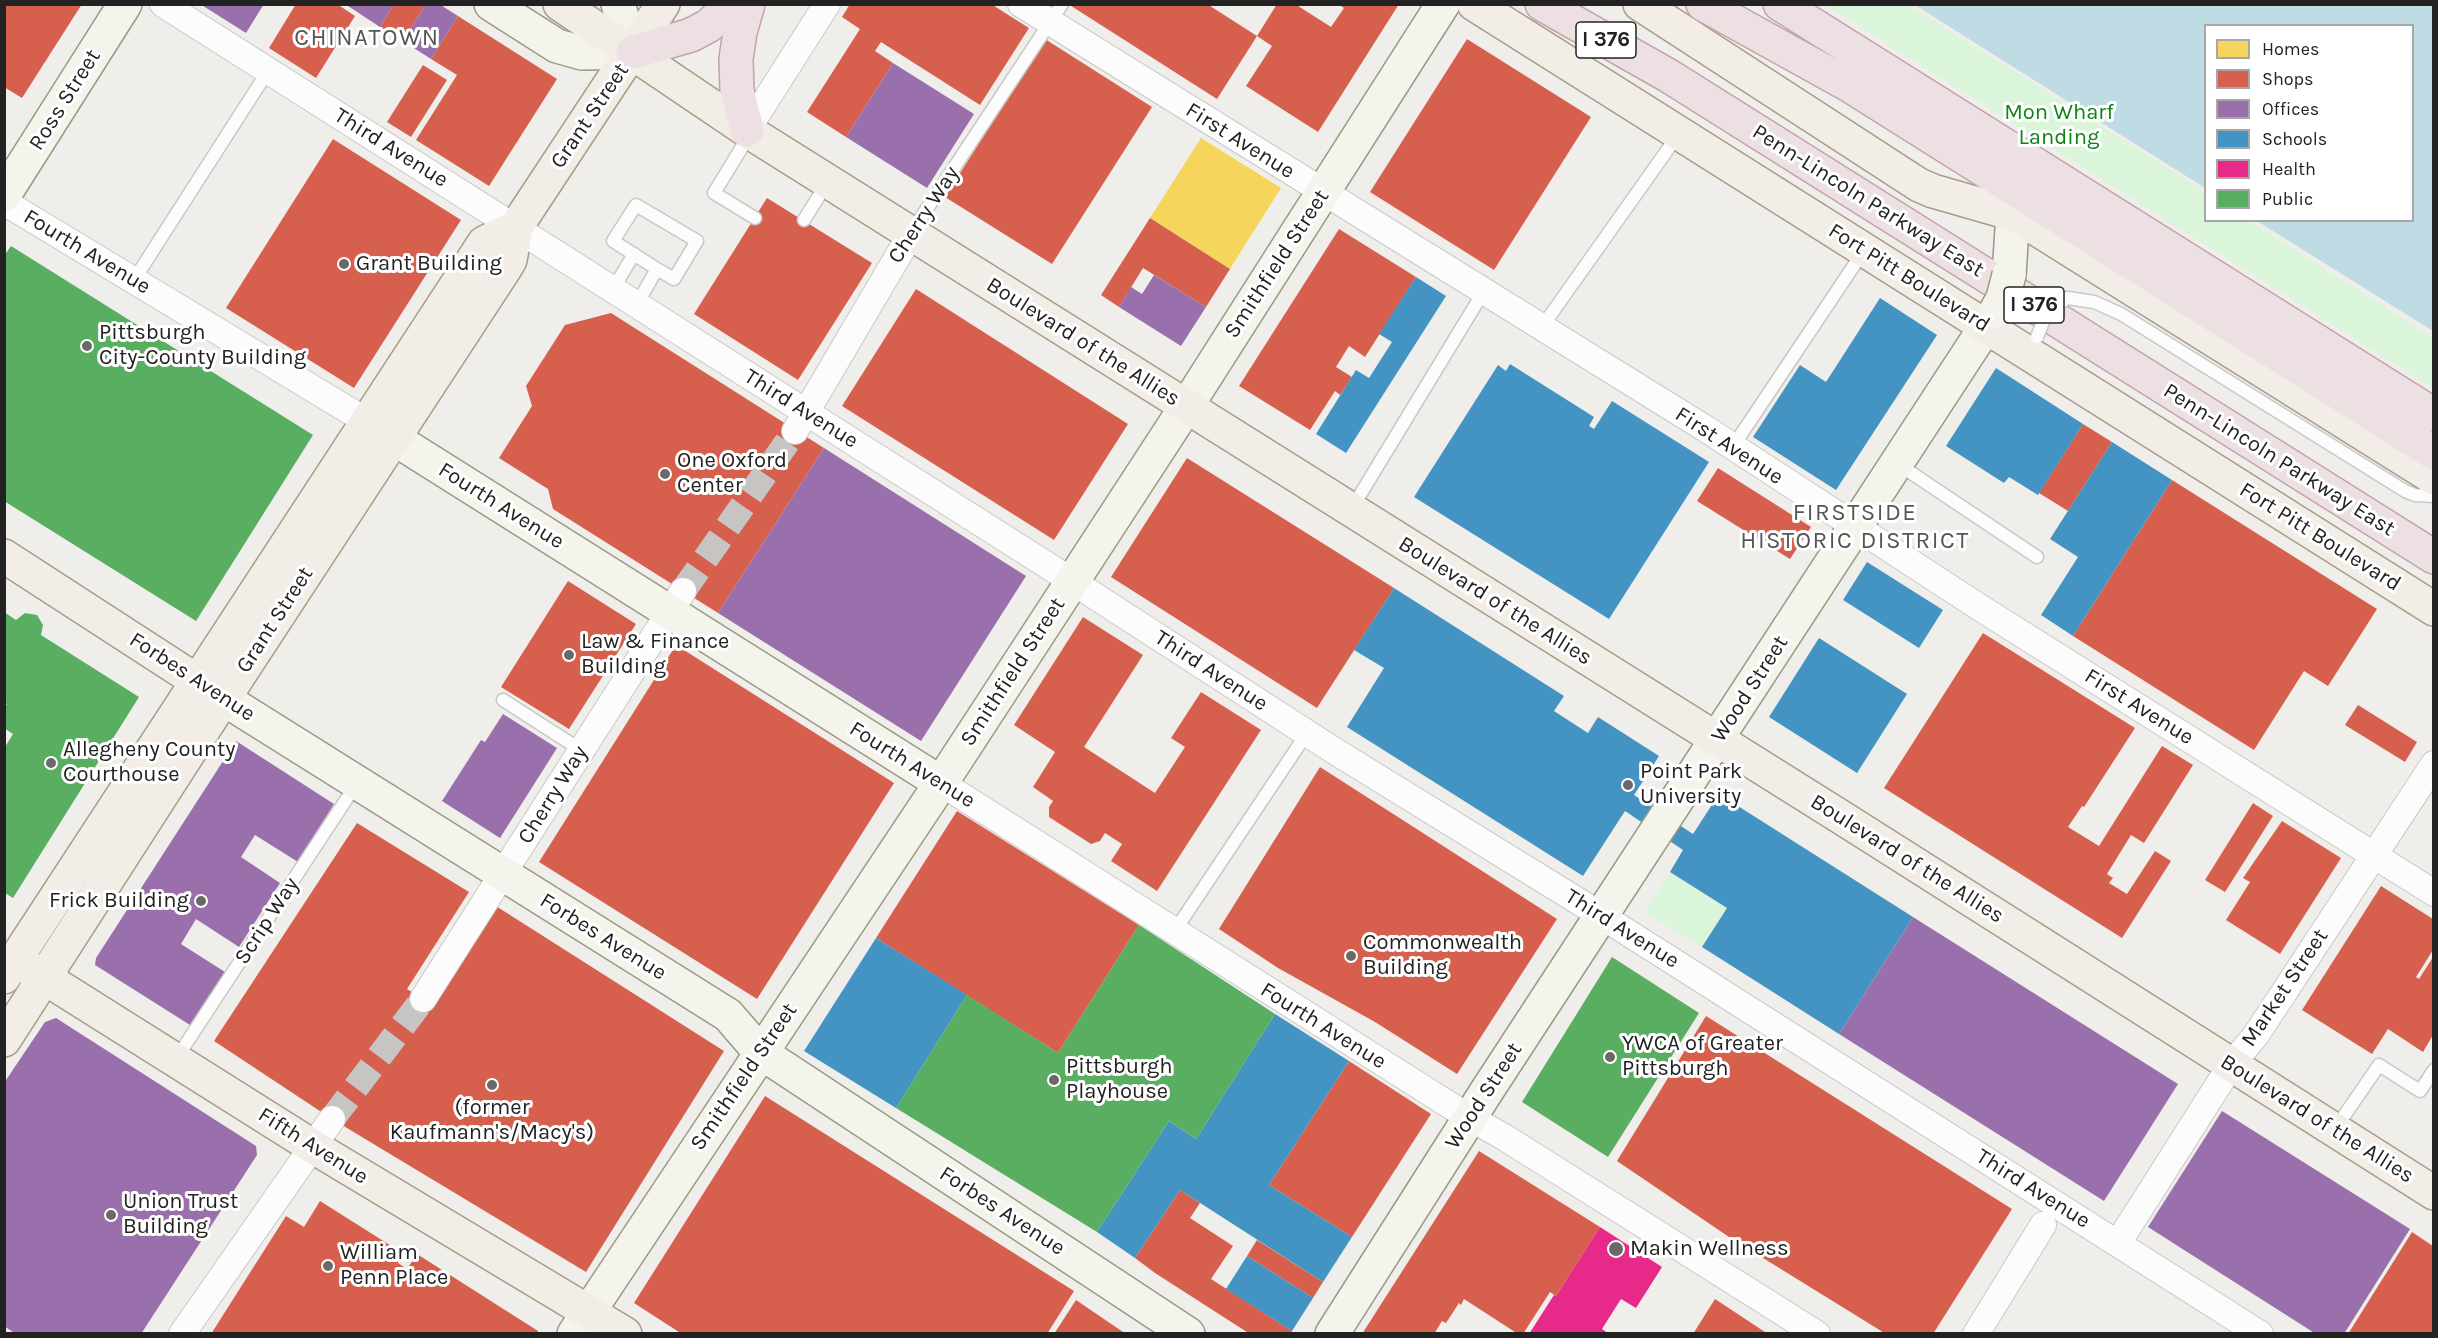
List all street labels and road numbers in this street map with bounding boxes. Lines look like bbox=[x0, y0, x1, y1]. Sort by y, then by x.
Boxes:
road number: I 376 bbox=[1576, 22, 1636, 58]
street label: Ross Street bbox=[24, 45, 106, 155]
street label: Grant Street bbox=[545, 58, 635, 174]
street label: First Avenue bbox=[1181, 97, 1299, 185]
street label: Third Avenue bbox=[329, 103, 453, 193]
street label: Penn-Lincoln Parkway East bbox=[1747, 119, 1989, 283]
street label: Cherry Way bbox=[883, 161, 965, 269]
street label: Smithfield Street bbox=[1219, 185, 1335, 343]
street label: Fourth Avenue bbox=[19, 204, 155, 300]
street label: Fort Pitt Boulevard bbox=[1823, 218, 1995, 338]
street label: Boulevard of the Allies bbox=[981, 272, 1185, 412]
road number: I 376 bbox=[2004, 287, 2064, 323]
street label: Third Avenue bbox=[739, 364, 863, 454]
street label: Penn-Lincoln Parkway East bbox=[2158, 378, 2400, 542]
street label: First Avenue bbox=[1670, 401, 1788, 491]
street label: Fourth Avenue bbox=[433, 457, 569, 555]
street label: Fort Pitt Boulevard bbox=[2234, 477, 2406, 597]
street label: Boulevard of the Allies bbox=[1393, 531, 1597, 671]
street label: Grant Street bbox=[231, 562, 319, 678]
street label: Smithfield Street bbox=[955, 593, 1071, 751]
street label: Third Avenue bbox=[1150, 625, 1272, 717]
street label: Forbes Avenue bbox=[124, 627, 260, 727]
street label: Wood Street bbox=[1706, 631, 1794, 747]
street label: First Avenue bbox=[2080, 663, 2198, 751]
street label: Fourth Avenue bbox=[844, 716, 980, 814]
street label: Cherry Way bbox=[512, 741, 594, 849]
street label: Boulevard of the Allies bbox=[1805, 789, 2009, 929]
street label: Scrip Way bbox=[229, 872, 305, 970]
street label: Third Avenue bbox=[1560, 884, 1684, 974]
street label: Forbes Avenue bbox=[535, 888, 671, 986]
street label: Market Street bbox=[2236, 924, 2334, 1052]
street label: Fourth Avenue bbox=[1255, 977, 1391, 1075]
street label: Smithfield Street bbox=[685, 998, 803, 1156]
street label: Wood Street bbox=[1440, 1038, 1528, 1154]
street label: Boulevard of the Allies bbox=[2215, 1049, 2419, 1189]
street label: Fifth Avenue bbox=[253, 1102, 373, 1190]
street label: Third Avenue bbox=[1971, 1144, 2095, 1234]
street label: Forbes Avenue bbox=[934, 1161, 1070, 1261]

